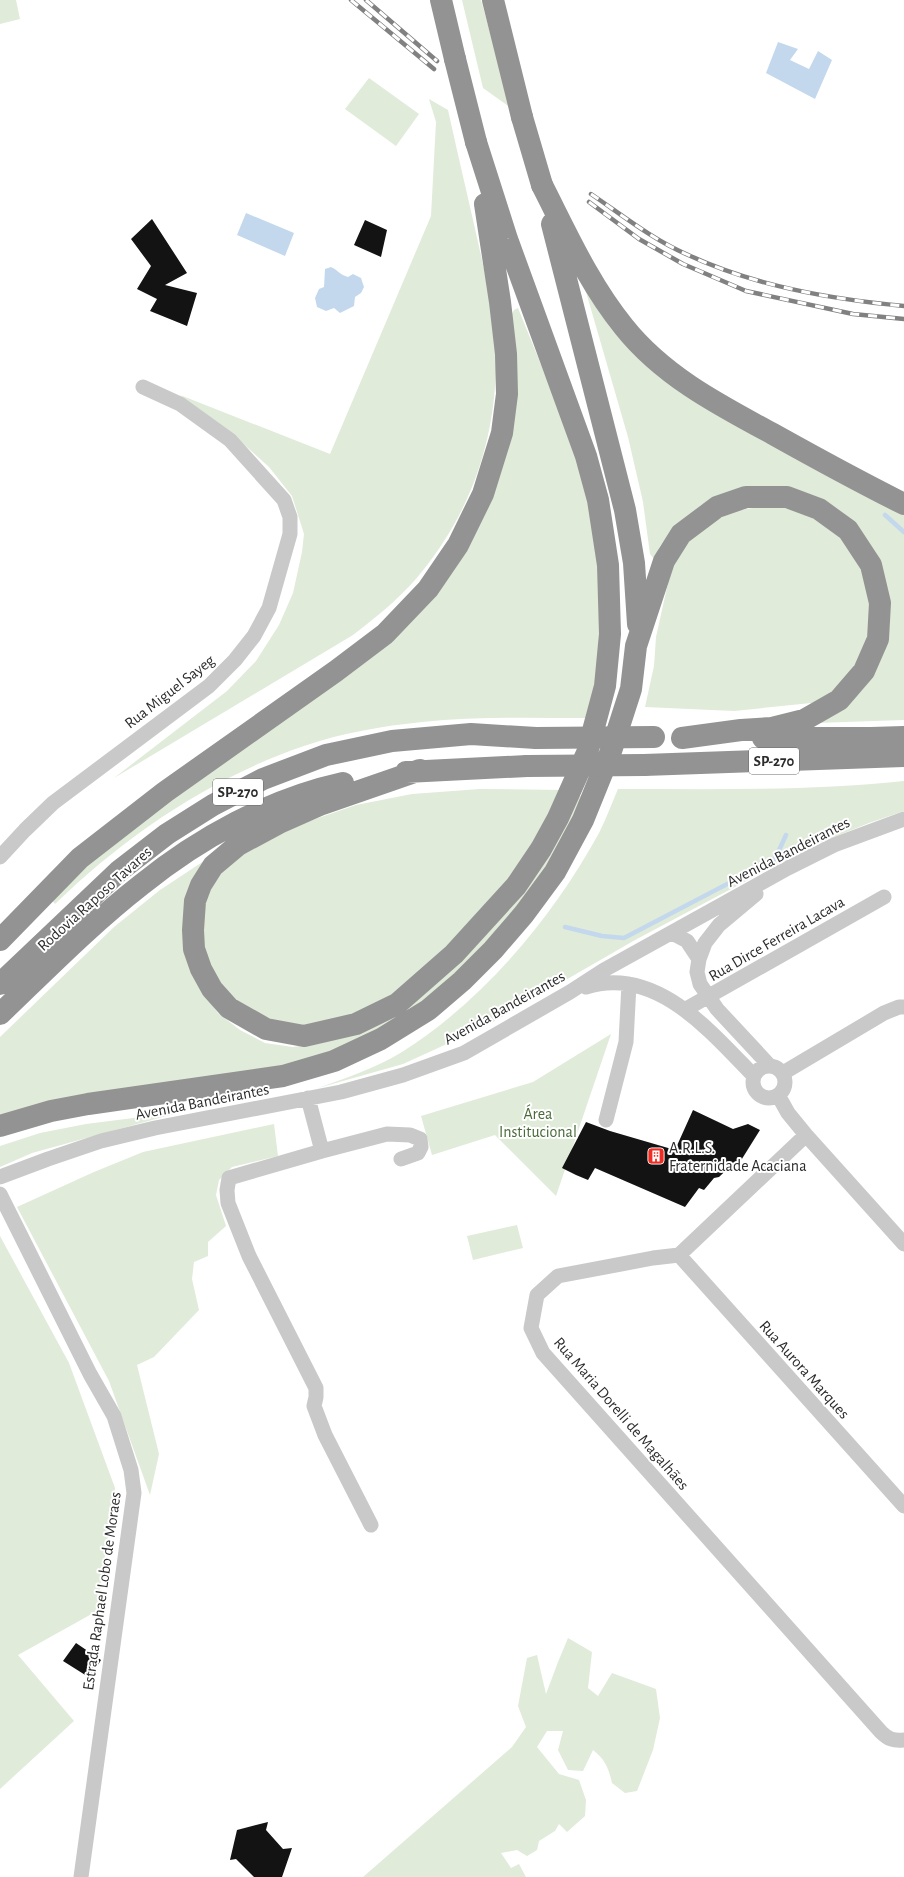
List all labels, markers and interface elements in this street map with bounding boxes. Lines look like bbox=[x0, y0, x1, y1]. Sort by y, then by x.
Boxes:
street label: Rua Miguel Sayeg bbox=[122, 652, 218, 732]
road number: SP-270 bbox=[749, 748, 799, 774]
road number: SP-270 bbox=[213, 779, 263, 805]
street label: Avenida Bandeirantes bbox=[724, 814, 853, 890]
street label: Rodovia Raposo Tavares bbox=[35, 843, 155, 954]
street label: Rua Dirce Ferreira Lacava bbox=[706, 893, 847, 984]
street label: Avenida Bandeirantes bbox=[441, 968, 568, 1048]
street label: Avenida Bandeirantes bbox=[134, 1081, 270, 1123]
park label: Área Institucional bbox=[499, 1104, 577, 1140]
place label: A.R.L.S. Fraternidade Acaciana bbox=[669, 1140, 807, 1174]
building icon: A.R.L.S. Fraternidade Acaciana bbox=[646, 1146, 666, 1166]
street label: Rua Aurora Marques bbox=[756, 1317, 852, 1422]
street label: Rua Maria Dorelli de Magalhães bbox=[551, 1334, 692, 1493]
street label: Estrada Raphael Lobo de Moraes bbox=[80, 1491, 124, 1691]

